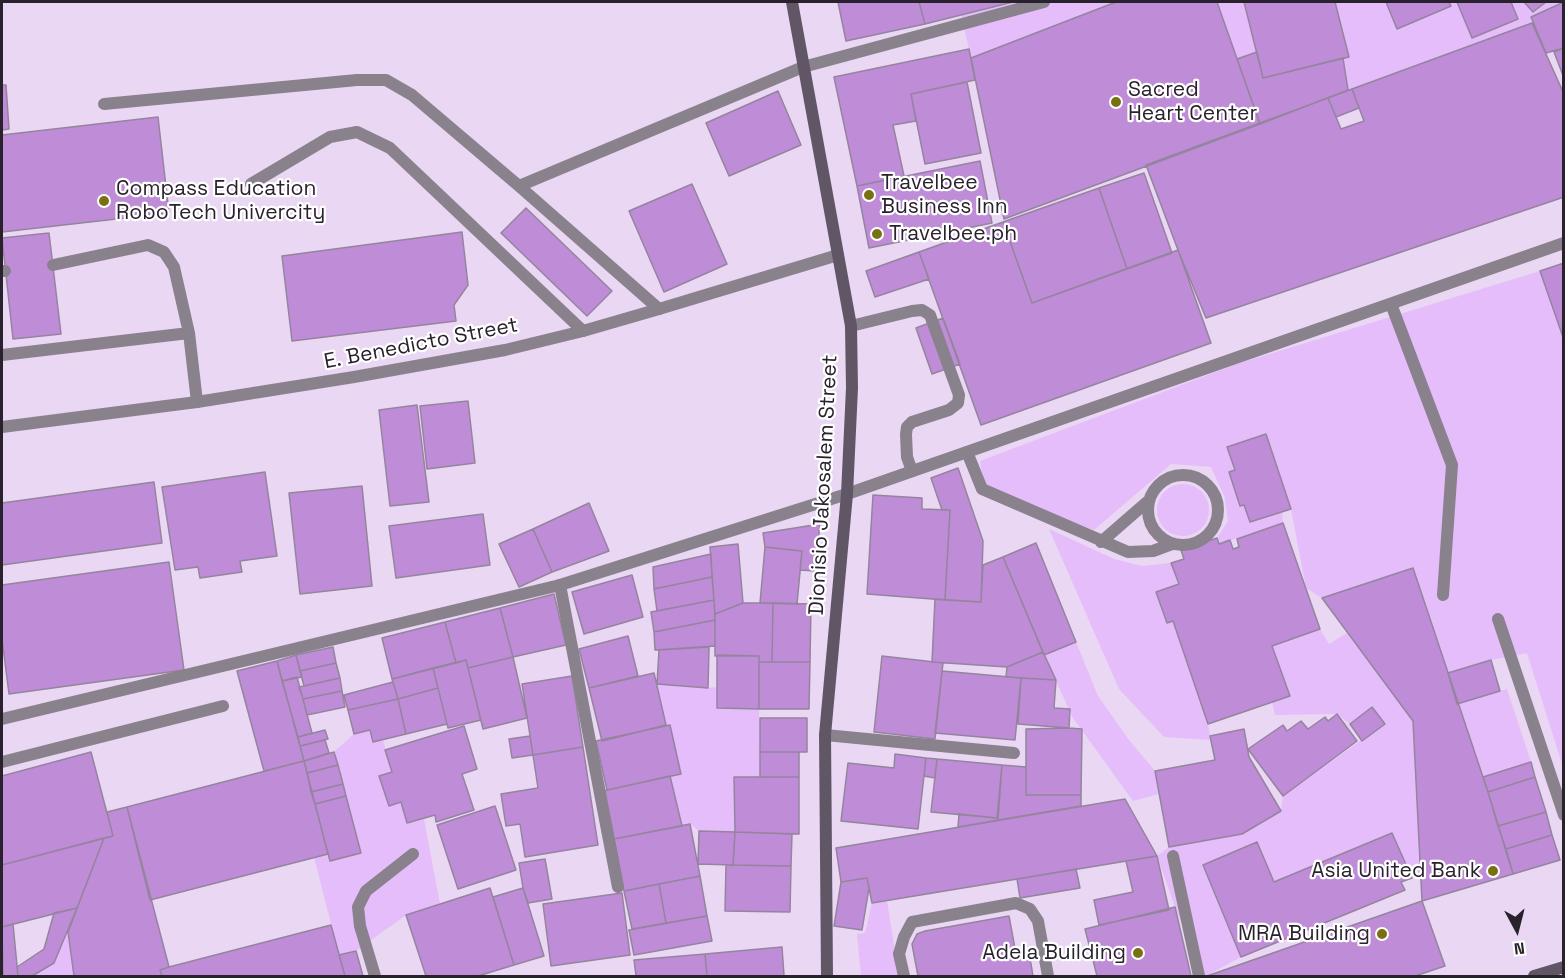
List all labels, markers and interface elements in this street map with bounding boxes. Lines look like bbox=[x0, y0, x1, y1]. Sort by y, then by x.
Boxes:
place label: Sacred Heart Center bbox=[1128, 77, 1257, 127]
marker: Sacred Heart Center bbox=[1109, 95, 1123, 109]
place label: Travelbee Business Inn bbox=[881, 170, 1008, 220]
place label: Compass Education RoboTech Univercity bbox=[116, 176, 325, 226]
marker: Travelbee Business Inn bbox=[862, 188, 876, 202]
marker: Compass Education RoboTech Univercity bbox=[97, 194, 111, 208]
place label: Travelbee.ph bbox=[889, 221, 1017, 247]
marker: Travelbee.ph bbox=[870, 227, 884, 241]
street label: E. Benedicto Street bbox=[322, 313, 520, 375]
street label: Dionisio Jakosalem Street bbox=[805, 354, 843, 616]
place label: Asia United Bank bbox=[1311, 858, 1481, 884]
marker: Asia United Bank bbox=[1486, 864, 1500, 878]
north arrow bbox=[1487, 900, 1547, 960]
place label: MRA Building bbox=[1238, 921, 1370, 947]
marker: MRA Building bbox=[1375, 927, 1389, 941]
text: N bbox=[1513, 937, 1526, 959]
place label: Adela Building bbox=[982, 940, 1126, 966]
marker: Adela Building bbox=[1131, 946, 1145, 960]

